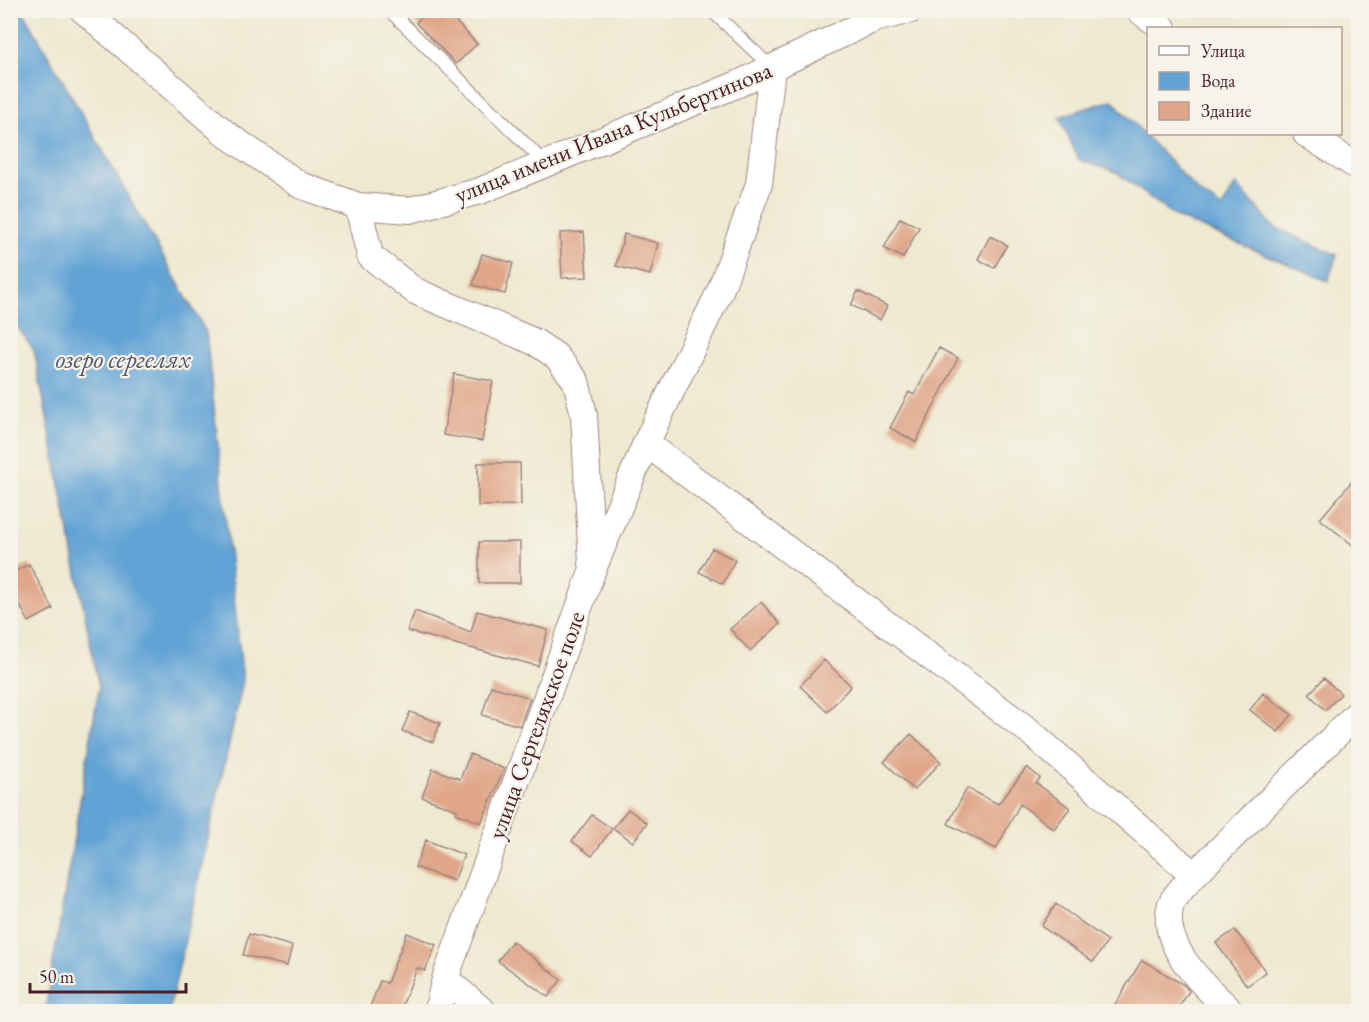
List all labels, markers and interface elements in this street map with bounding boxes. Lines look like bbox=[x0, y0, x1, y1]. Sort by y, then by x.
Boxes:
legend bbox=[1147, 27, 1342, 135]
text: Улица bbox=[1200, 39, 1246, 62]
street label: улица имени Ивана Кульбертинова bbox=[450, 54, 777, 210]
text: Вода bbox=[1201, 69, 1236, 92]
text: Здание bbox=[1201, 99, 1251, 122]
water label: озеро сергелях bbox=[56, 342, 192, 376]
street label: улица Сергеляхское поле bbox=[480, 607, 592, 843]
scale bar bbox=[30, 956, 186, 994]
text: 50 m bbox=[39, 965, 74, 988]

